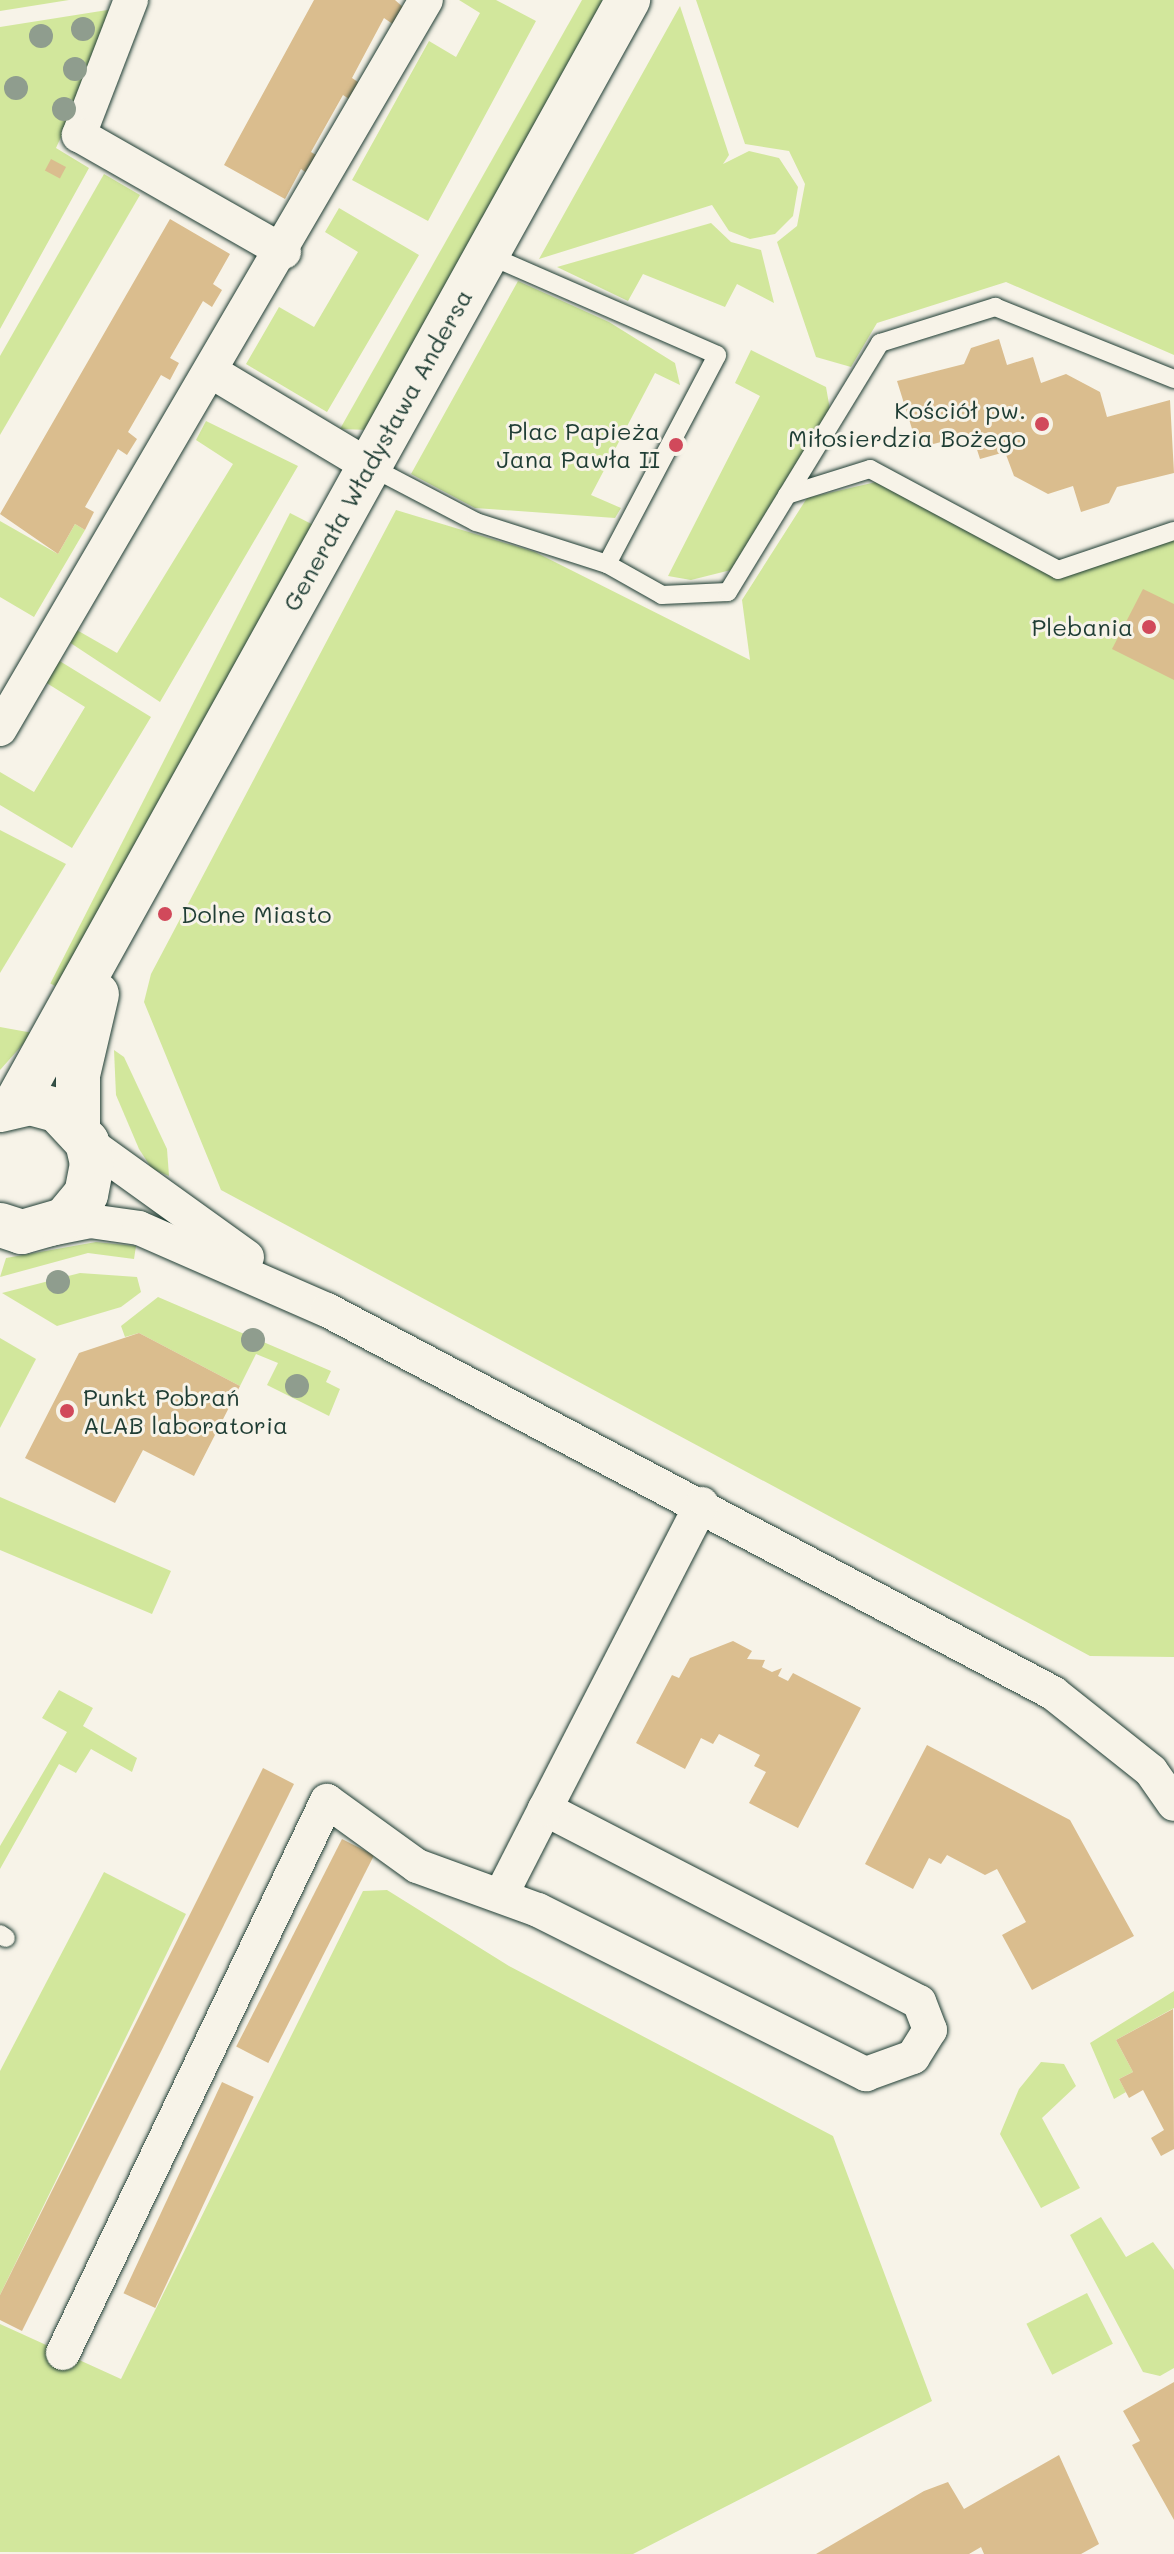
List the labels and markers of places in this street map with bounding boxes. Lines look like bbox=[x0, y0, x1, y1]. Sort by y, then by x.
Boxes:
place label: Kościół pw. Miłosierdzia Bożego bbox=[788, 396, 1026, 452]
marker: Kościół pw. Miłosierdzia Bożego bbox=[1033, 415, 1051, 433]
place label: Plac Papieża Jana Pawła II bbox=[497, 417, 660, 473]
marker: Plac Papieża Jana Pawła II bbox=[667, 436, 685, 454]
place label: Plebania bbox=[1032, 613, 1133, 641]
marker: Plebania bbox=[1140, 618, 1158, 636]
place label: Dolne Miasto bbox=[181, 900, 331, 928]
marker: Dolne Miasto bbox=[156, 905, 174, 923]
place label: Punkt Pobrań ALAB laboratoria bbox=[83, 1383, 288, 1439]
marker: Punkt Pobrań ALAB laboratoria bbox=[58, 1402, 76, 1420]

